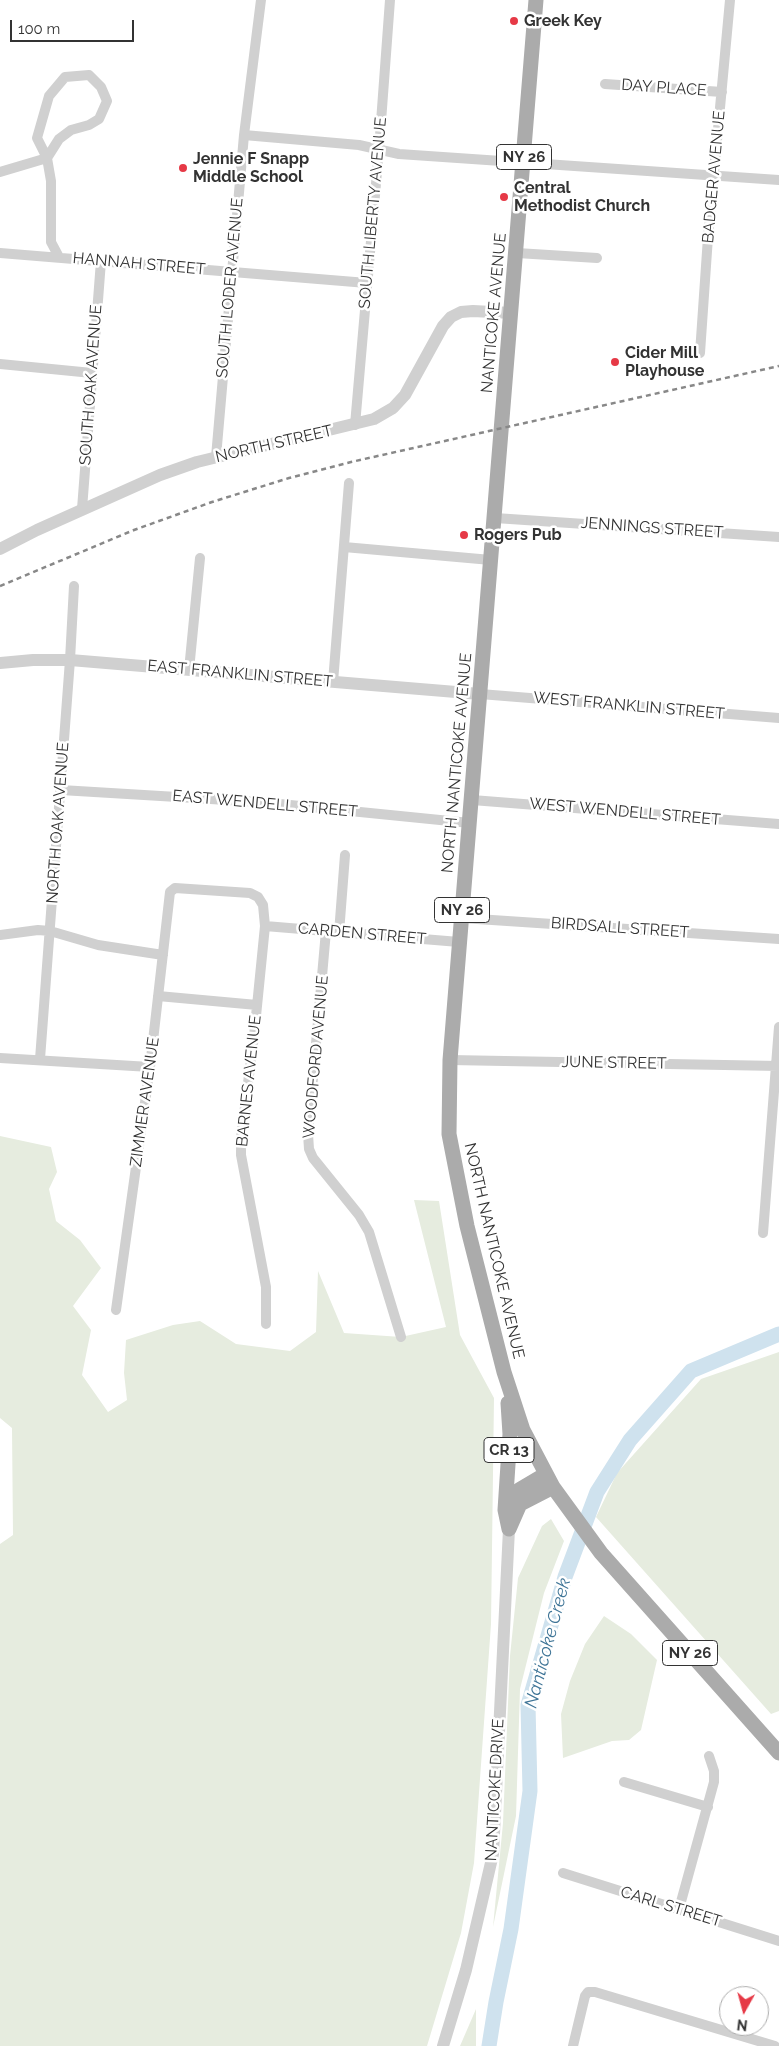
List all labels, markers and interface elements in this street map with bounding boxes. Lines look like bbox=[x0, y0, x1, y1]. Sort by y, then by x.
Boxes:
scale bar bbox=[12, 10, 136, 42]
place label: Greek Key bbox=[524, 11, 602, 31]
marker: Greek Key bbox=[508, 15, 520, 27]
text: 100 m bbox=[18, 20, 60, 38]
street label: DAY PLACE bbox=[621, 75, 707, 101]
street label: BADGER AVENUE bbox=[699, 110, 729, 244]
street label: SOUTH LIBERTY AVENUE bbox=[355, 116, 391, 310]
road number: NY 26 bbox=[496, 144, 552, 170]
place label: Jennie F Snapp Middle School bbox=[193, 149, 309, 187]
marker: Jennie F Snapp Middle School bbox=[177, 162, 189, 174]
place label: Central Methodist Church bbox=[514, 178, 650, 216]
marker: Central Methodist Church bbox=[498, 191, 510, 203]
street label: SOUTH LODER AVENUE bbox=[213, 197, 247, 379]
street label: NANTICOKE AVENUE bbox=[477, 232, 511, 394]
street label: HANNAH STREET bbox=[72, 249, 206, 279]
street label: SOUTH OAK AVENUE bbox=[76, 304, 106, 466]
place label: Cider Mill Playhouse bbox=[625, 343, 704, 381]
marker: Cider Mill Playhouse bbox=[609, 356, 621, 368]
street label: NORTH STREET bbox=[214, 421, 334, 467]
street label: JENNINGS STREET bbox=[580, 513, 724, 543]
place label: Rogers Pub bbox=[474, 525, 562, 545]
marker: Rogers Pub bbox=[458, 529, 470, 541]
street label: NORTH NANTICOKE AVENUE bbox=[438, 652, 476, 874]
street label: EAST FRANKLIN STREET bbox=[146, 656, 334, 692]
street label: WEST FRANKLIN STREET bbox=[532, 688, 726, 724]
street label: NORTH OAK AVENUE bbox=[43, 742, 73, 904]
street label: EAST WENDELL STREET bbox=[172, 786, 358, 822]
street label: WEST WENDELL STREET bbox=[529, 794, 721, 830]
road number: NY 26 bbox=[434, 898, 490, 922]
street label: BIRDSALL STREET bbox=[550, 914, 690, 942]
street label: CARDEN STREET bbox=[297, 919, 427, 949]
street label: WOODFORD AVENUE bbox=[299, 975, 333, 1139]
street label: BARNES AVENUE bbox=[233, 1014, 265, 1148]
street label: ZIMMER AVENUE bbox=[126, 1036, 164, 1168]
street label: JUNE STREET bbox=[561, 1052, 667, 1074]
street label: NORTH NANTICOKE AVENUE bbox=[460, 1141, 528, 1361]
road number: CR 13 bbox=[484, 1438, 534, 1462]
water label: Nanticoke Creek bbox=[520, 1576, 576, 1710]
road number: NY 26 bbox=[662, 1640, 718, 1666]
street label: NANTICOKE DRIVE bbox=[482, 1718, 508, 1862]
street label: CARL STREET bbox=[618, 1883, 724, 1931]
north arrow bbox=[719, 1986, 769, 2036]
text: N bbox=[736, 2016, 749, 2033]

